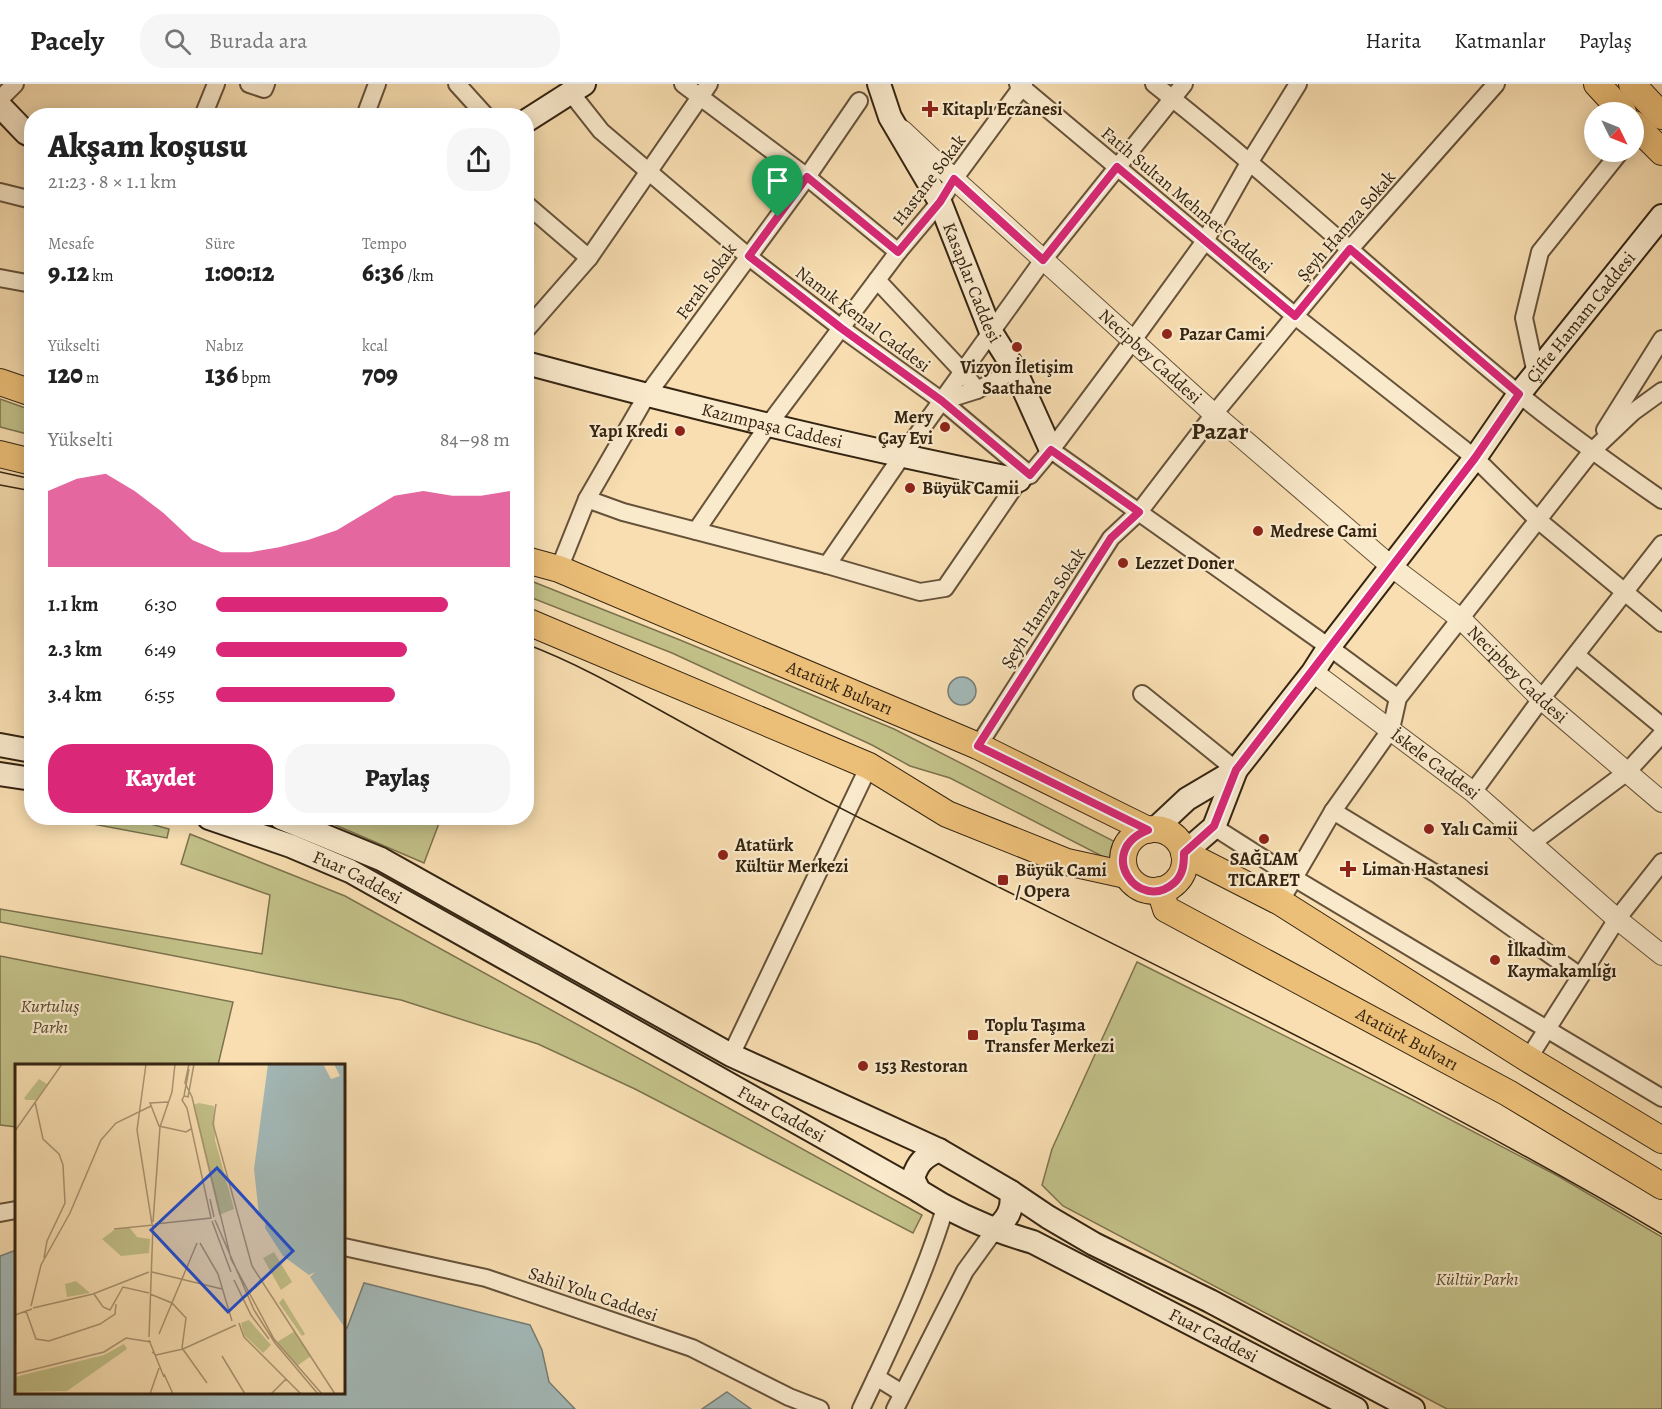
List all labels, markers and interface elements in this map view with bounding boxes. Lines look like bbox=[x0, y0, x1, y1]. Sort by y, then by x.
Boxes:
search box bbox=[140, 14, 560, 68]
text: Pacely bbox=[30, 22, 104, 60]
icon: search bbox=[161, 25, 194, 58]
text: Burada ara bbox=[209, 26, 308, 56]
text: Harita bbox=[1365, 27, 1421, 55]
text: Katmanlar bbox=[1454, 27, 1546, 55]
text: Paylaş bbox=[1579, 27, 1632, 55]
place label: Kitaplı Eczanesi bbox=[942, 97, 1063, 121]
marker: Kitaplı Eczanesi bbox=[923, 102, 937, 116]
north arrow bbox=[1584, 102, 1644, 162]
map controls bbox=[1584, 102, 1644, 162]
street label: Fatih Sultan Mehmet Caddesi bbox=[1096, 121, 1278, 279]
text: Akşam koşusu bbox=[48, 123, 247, 168]
button: share bbox=[447, 128, 510, 191]
street label: Hastane Sokak bbox=[887, 129, 971, 231]
pin bbox=[752, 155, 803, 217]
icon: arrive bbox=[761, 164, 794, 197]
street label: Şeyh Hamza Sokak bbox=[1291, 166, 1401, 286]
text: 21:23 · 8 × 1.1 km bbox=[48, 168, 177, 195]
street label: Kasaplar Caddesi bbox=[937, 219, 1007, 347]
text: Mesafe bbox=[48, 233, 94, 255]
text: Süre bbox=[205, 233, 235, 255]
text: Tempo bbox=[362, 233, 407, 255]
street label: Ferah Sokak bbox=[670, 238, 742, 324]
street label: Çifte Hamam Caddesi bbox=[1520, 246, 1641, 388]
text: 9.12 bbox=[48, 255, 89, 290]
text: 1:00:12 bbox=[205, 255, 274, 290]
text: 6:36 bbox=[362, 255, 404, 290]
street label: Namık Kemal Caddesi bbox=[791, 260, 935, 378]
text: km bbox=[89, 265, 114, 287]
text: /km bbox=[404, 265, 434, 287]
street label: Necipbey Caddesi bbox=[1094, 304, 1207, 409]
place label: Pazar Cami bbox=[1179, 322, 1265, 346]
marker: Pazar Cami bbox=[1160, 327, 1174, 341]
text: Yükselti bbox=[48, 335, 100, 357]
text: Nabız bbox=[205, 335, 244, 357]
text: kcal bbox=[362, 335, 388, 357]
marker: Vizyon İletişim Saathane bbox=[1010, 340, 1024, 354]
place label: Vizyon İletişim Saathane bbox=[959, 355, 1074, 400]
text: 120 bbox=[48, 357, 83, 392]
text: 136 bbox=[205, 357, 238, 392]
text: 709 bbox=[362, 357, 398, 392]
text: m bbox=[83, 367, 99, 389]
text: bpm bbox=[238, 367, 271, 389]
street label: Kazımpaşa Caddesi bbox=[699, 397, 845, 454]
place label: Mery Çay Evi bbox=[878, 405, 934, 450]
district label: Pazar bbox=[1191, 415, 1249, 447]
place label: Yapı Kredi bbox=[589, 419, 668, 443]
marker: Mery Çay Evi bbox=[938, 420, 952, 434]
marker: Yapı Kredi bbox=[673, 424, 687, 438]
text: Yükselti bbox=[48, 426, 113, 453]
text: 84–98 m bbox=[440, 426, 510, 453]
place label: Büyük Camii bbox=[922, 476, 1019, 500]
marker: Büyük Camii bbox=[903, 481, 917, 495]
place label: Medrese Cami bbox=[1270, 519, 1377, 543]
marker: Medrese Cami bbox=[1251, 524, 1265, 538]
street label: Şeyh Hamza Sokak bbox=[995, 543, 1091, 673]
place label: Lezzet Doner bbox=[1135, 551, 1235, 575]
marker: Lezzet Doner bbox=[1116, 556, 1130, 570]
text: 1.1 km bbox=[48, 591, 98, 618]
text: 6:30 bbox=[144, 591, 177, 618]
street label: Necipbey Caddesi bbox=[1462, 620, 1573, 729]
text: 2.3 km bbox=[48, 636, 102, 663]
text: 6:49 bbox=[144, 636, 176, 663]
street label: Atatürk Bulvarı bbox=[782, 654, 896, 721]
text: 3.4 km bbox=[48, 681, 102, 708]
text: 6:55 bbox=[144, 681, 175, 708]
street label: İskele Caddesi bbox=[1386, 723, 1485, 805]
button: Kaydet bbox=[48, 744, 273, 813]
button: Paylaş bbox=[285, 744, 510, 813]
place label: Yalı Camii bbox=[1440, 817, 1518, 841]
marker: Yalı Camii bbox=[1422, 822, 1436, 836]
marker: SAĞLAM TICARET bbox=[1257, 832, 1271, 846]
place label: Atatürk Kültür Merkezi bbox=[734, 833, 849, 878]
street label: Fuar Caddesi bbox=[309, 845, 406, 910]
place label: SAĞLAM TICARET bbox=[1228, 847, 1301, 892]
marker: Atatürk Kültür Merkezi bbox=[716, 848, 730, 862]
place label: Liman Hastanesi bbox=[1362, 857, 1489, 881]
place label: Büyük Cami / Opera bbox=[1015, 858, 1107, 903]
marker: Liman Hastanesi bbox=[1339, 860, 1357, 878]
marker: Büyük Cami / Opera bbox=[996, 873, 1010, 887]
place label: İlkadım Kaymakamlığı bbox=[1507, 938, 1616, 983]
marker: İlkadım Kaymakamlığı bbox=[1488, 953, 1502, 967]
park label: Kurtuluş Parkı bbox=[21, 994, 79, 1039]
street label: Atatürk Bulvarı bbox=[1351, 1001, 1463, 1076]
place label: Toplu Taşıma Transfer Merkezi bbox=[985, 1013, 1114, 1058]
marker: Toplu Taşıma Transfer Merkezi bbox=[966, 1028, 980, 1042]
place label: 153 Restoran bbox=[875, 1054, 968, 1078]
marker: 153 Restoran bbox=[856, 1059, 870, 1073]
inset map bbox=[15, 1064, 345, 1394]
street label: Fuar Caddesi bbox=[733, 1079, 830, 1148]
street label: Sahil Yolu Caddesi bbox=[525, 1261, 661, 1327]
park label: Kültür Parkı bbox=[1436, 1267, 1519, 1291]
street label: Fuar Caddesi bbox=[1165, 1302, 1262, 1368]

